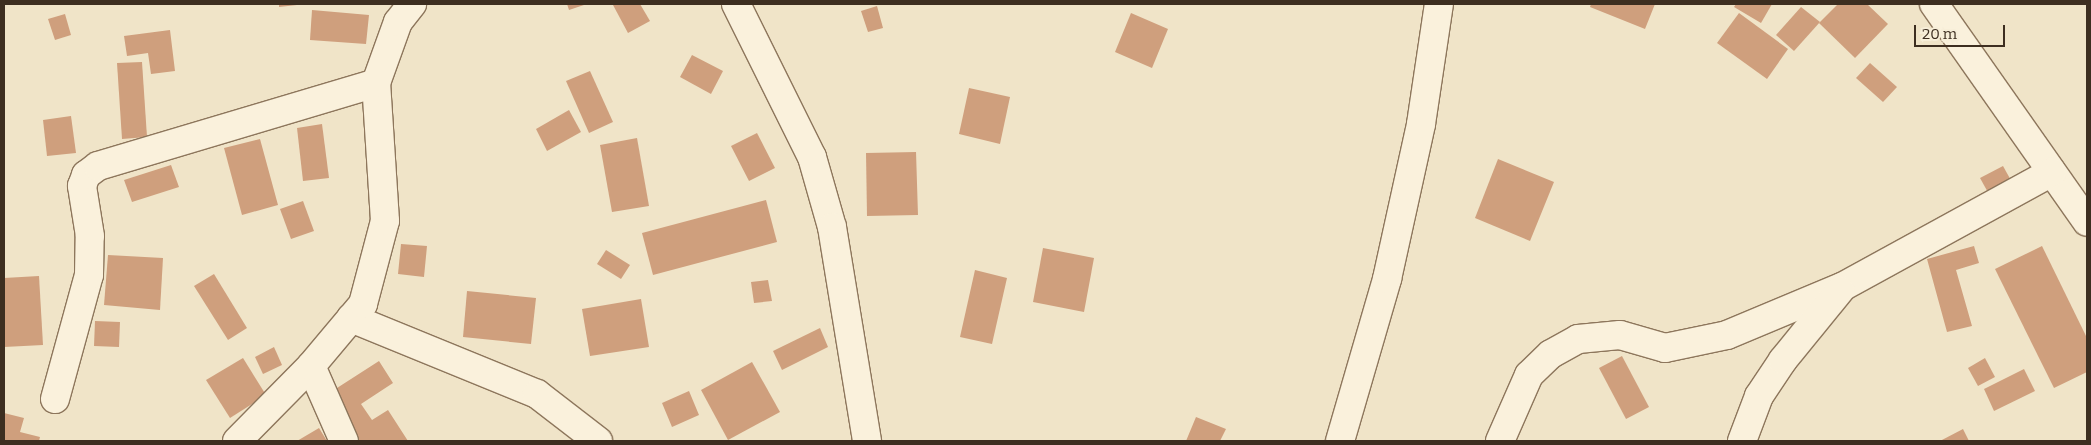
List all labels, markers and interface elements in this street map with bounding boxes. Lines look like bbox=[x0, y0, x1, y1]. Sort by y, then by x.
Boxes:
scale bar bbox=[1916, 15, 2007, 47]
text: 20 m bbox=[1922, 25, 1957, 43]

